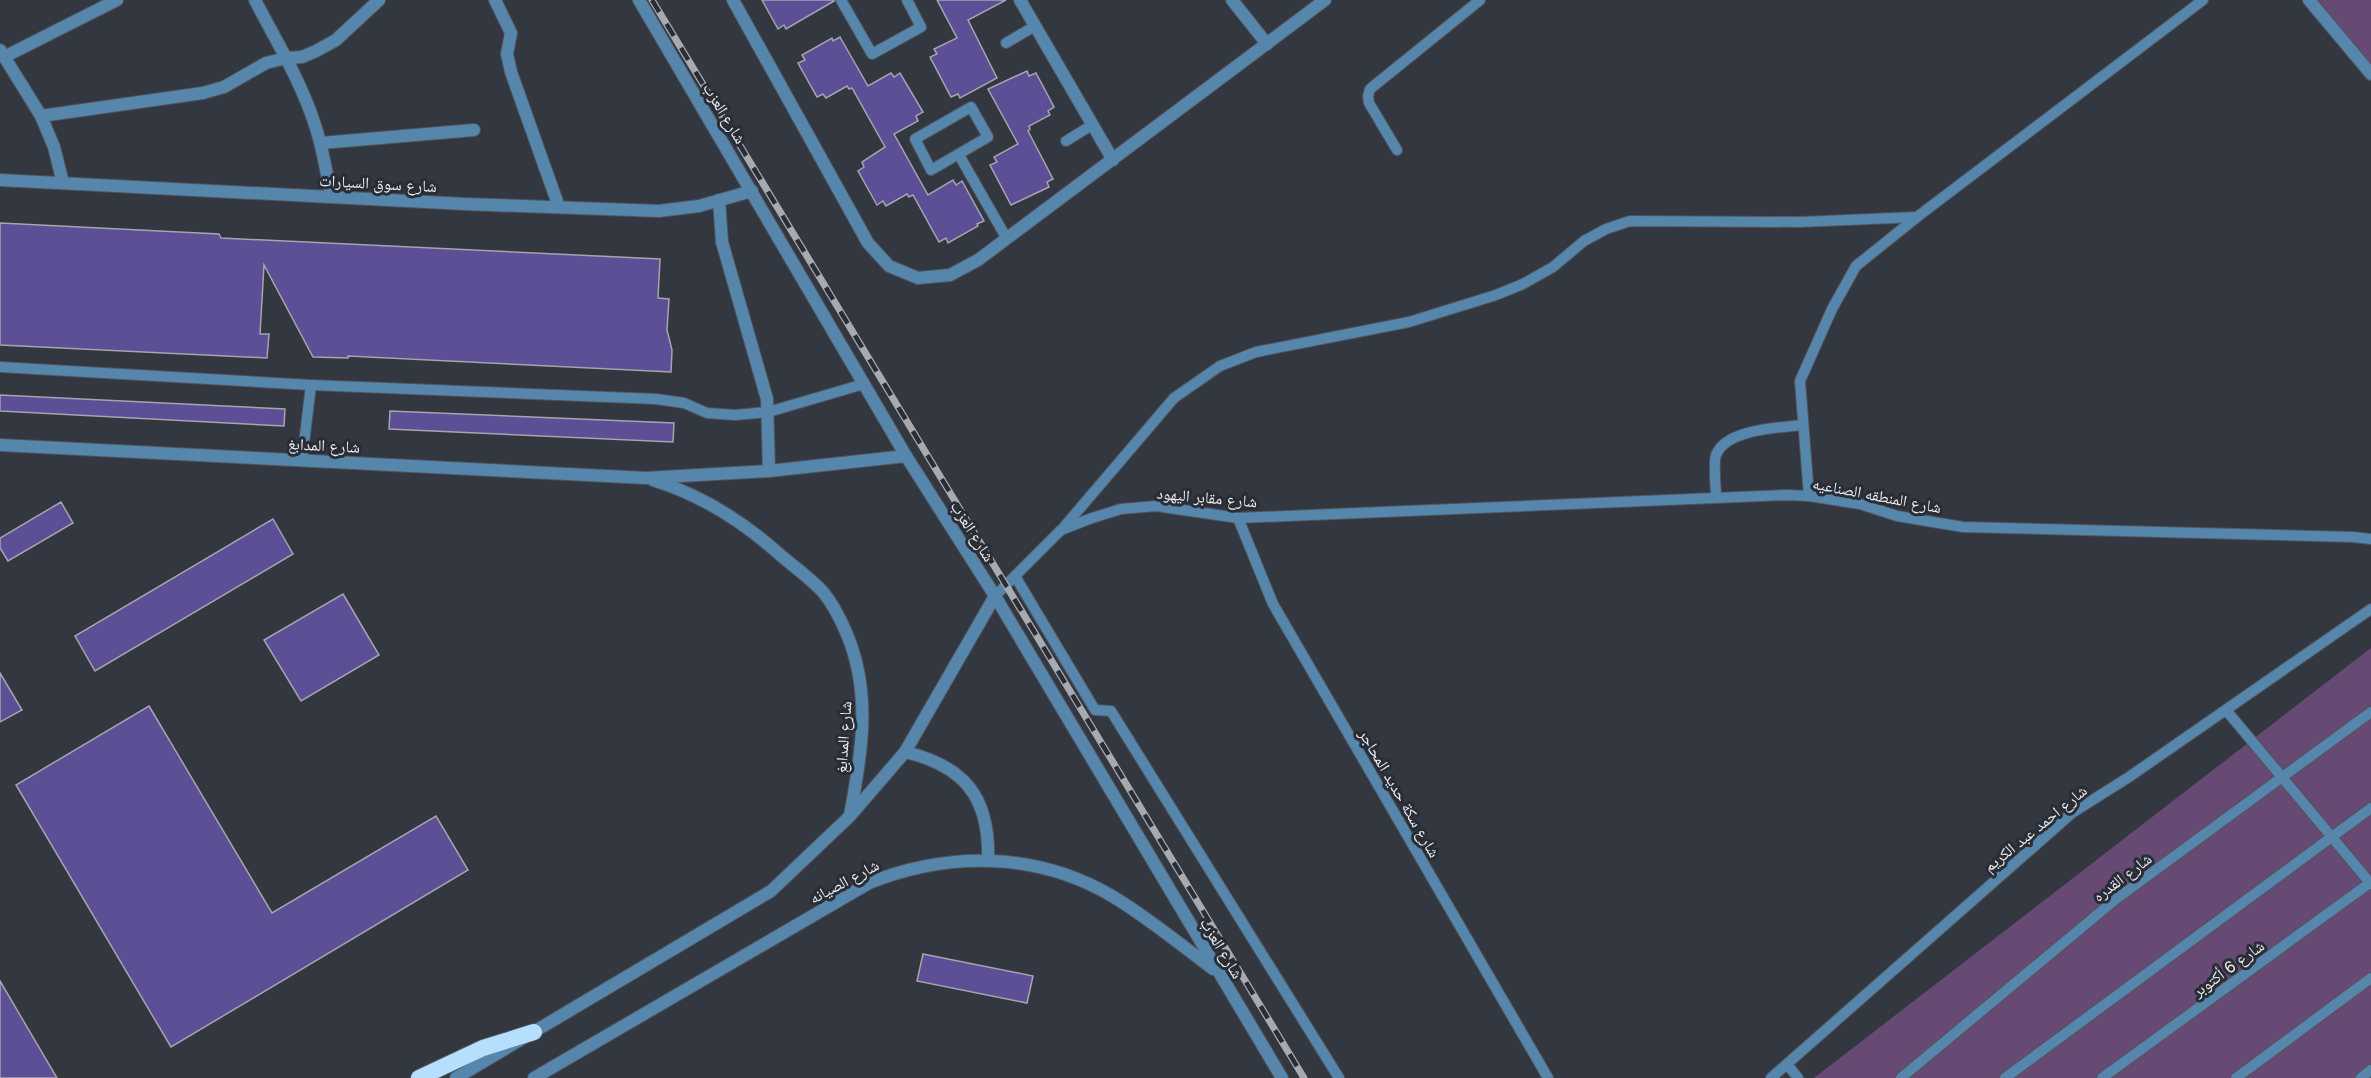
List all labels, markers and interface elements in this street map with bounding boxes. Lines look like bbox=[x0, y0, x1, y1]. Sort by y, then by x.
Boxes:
street label: شارع العزب bbox=[698, 79, 751, 148]
street label: شارع سوق السيارات bbox=[319, 170, 437, 197]
street label: شارع المدابغ bbox=[287, 433, 361, 458]
street label: شارع المنطقه الصناعيه bbox=[1811, 473, 1943, 518]
street label: شارع مقابر اليهود bbox=[1156, 483, 1258, 512]
street label: شارع العزب bbox=[946, 497, 999, 565]
street label: شارع المدابغ bbox=[831, 700, 856, 774]
street label: شارع سكة حديد المحاجر bbox=[1354, 724, 1445, 861]
street label: شارع احمد عبد الكريم bbox=[1979, 780, 2091, 877]
street label: شارع القدره bbox=[2089, 848, 2156, 906]
street label: شارع الصيانه bbox=[806, 854, 883, 909]
street label: شارع العزب bbox=[1195, 914, 1248, 983]
street label: شارع 6 أكتوبر bbox=[2187, 935, 2268, 1002]

